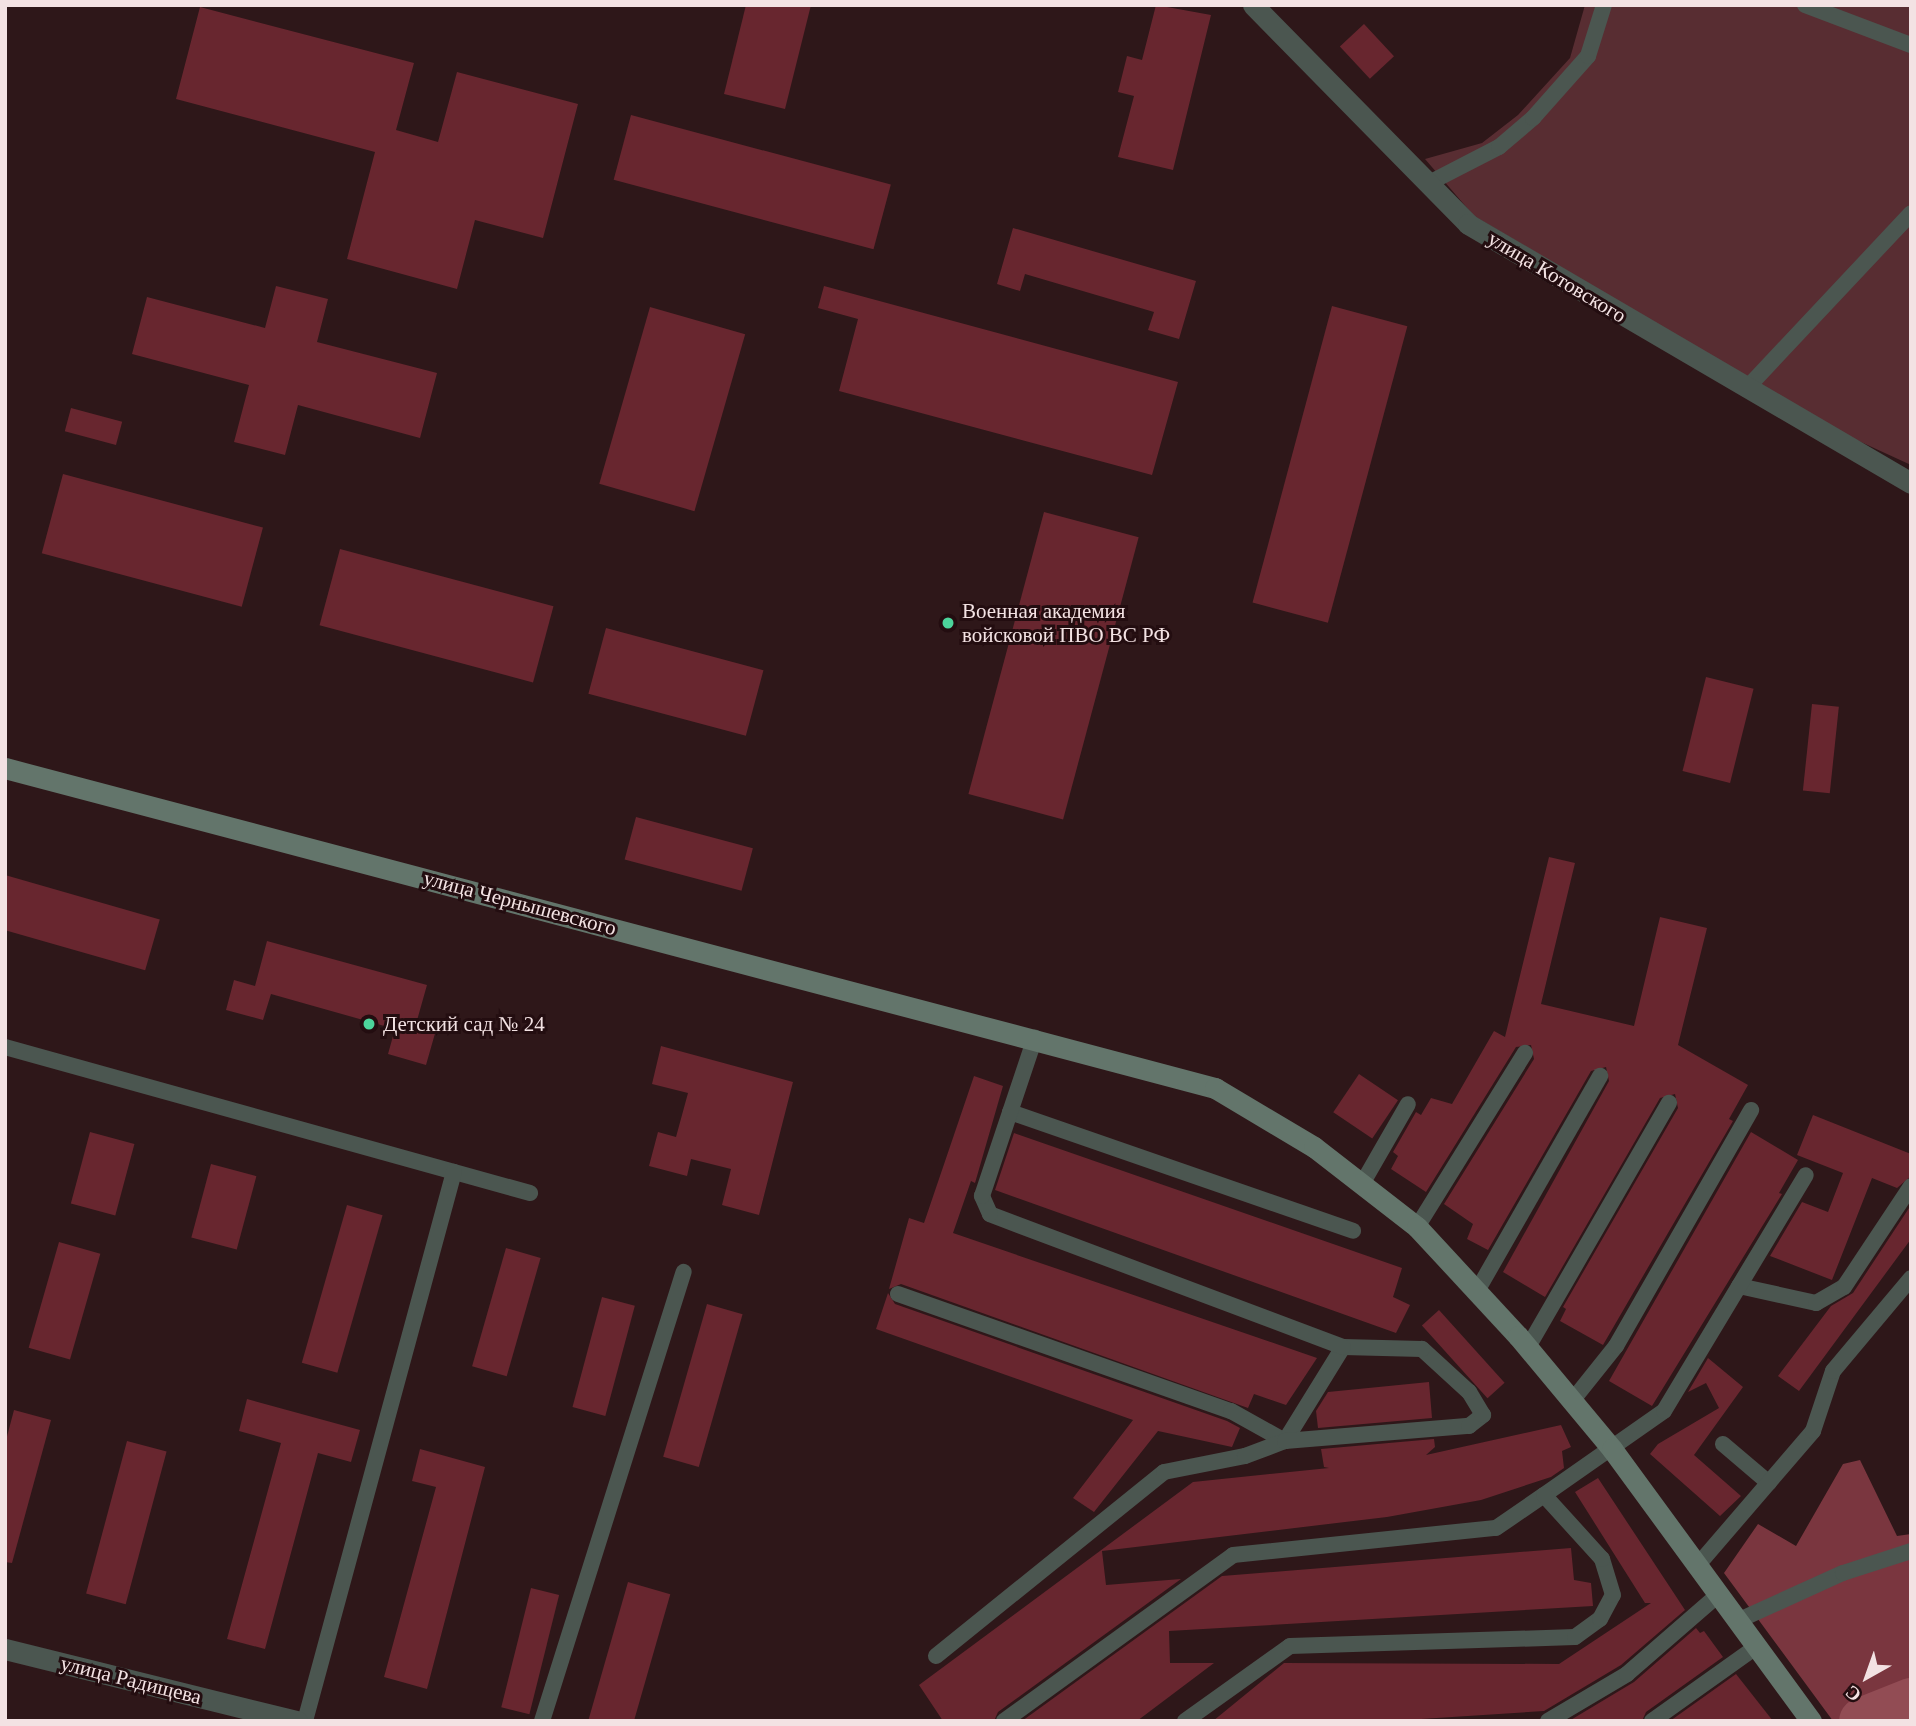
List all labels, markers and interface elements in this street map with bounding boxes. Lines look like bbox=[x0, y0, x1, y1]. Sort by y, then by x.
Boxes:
street label: улица Котовского bbox=[1483, 226, 1631, 328]
place label: Военная академия войсковой ПВО ВС РФ bbox=[962, 598, 1170, 648]
marker: Военная академия войсковой ПВО ВС РФ bbox=[940, 615, 956, 631]
street label: улица Чернышевского bbox=[421, 865, 619, 941]
place label: Детский сад № 24 bbox=[383, 1011, 545, 1037]
marker: Детский сад № 24 bbox=[361, 1016, 377, 1032]
north arrow bbox=[1832, 1642, 1902, 1712]
street label: улица Радищева bbox=[58, 1650, 204, 1710]
text: С bbox=[1841, 1681, 1865, 1706]

